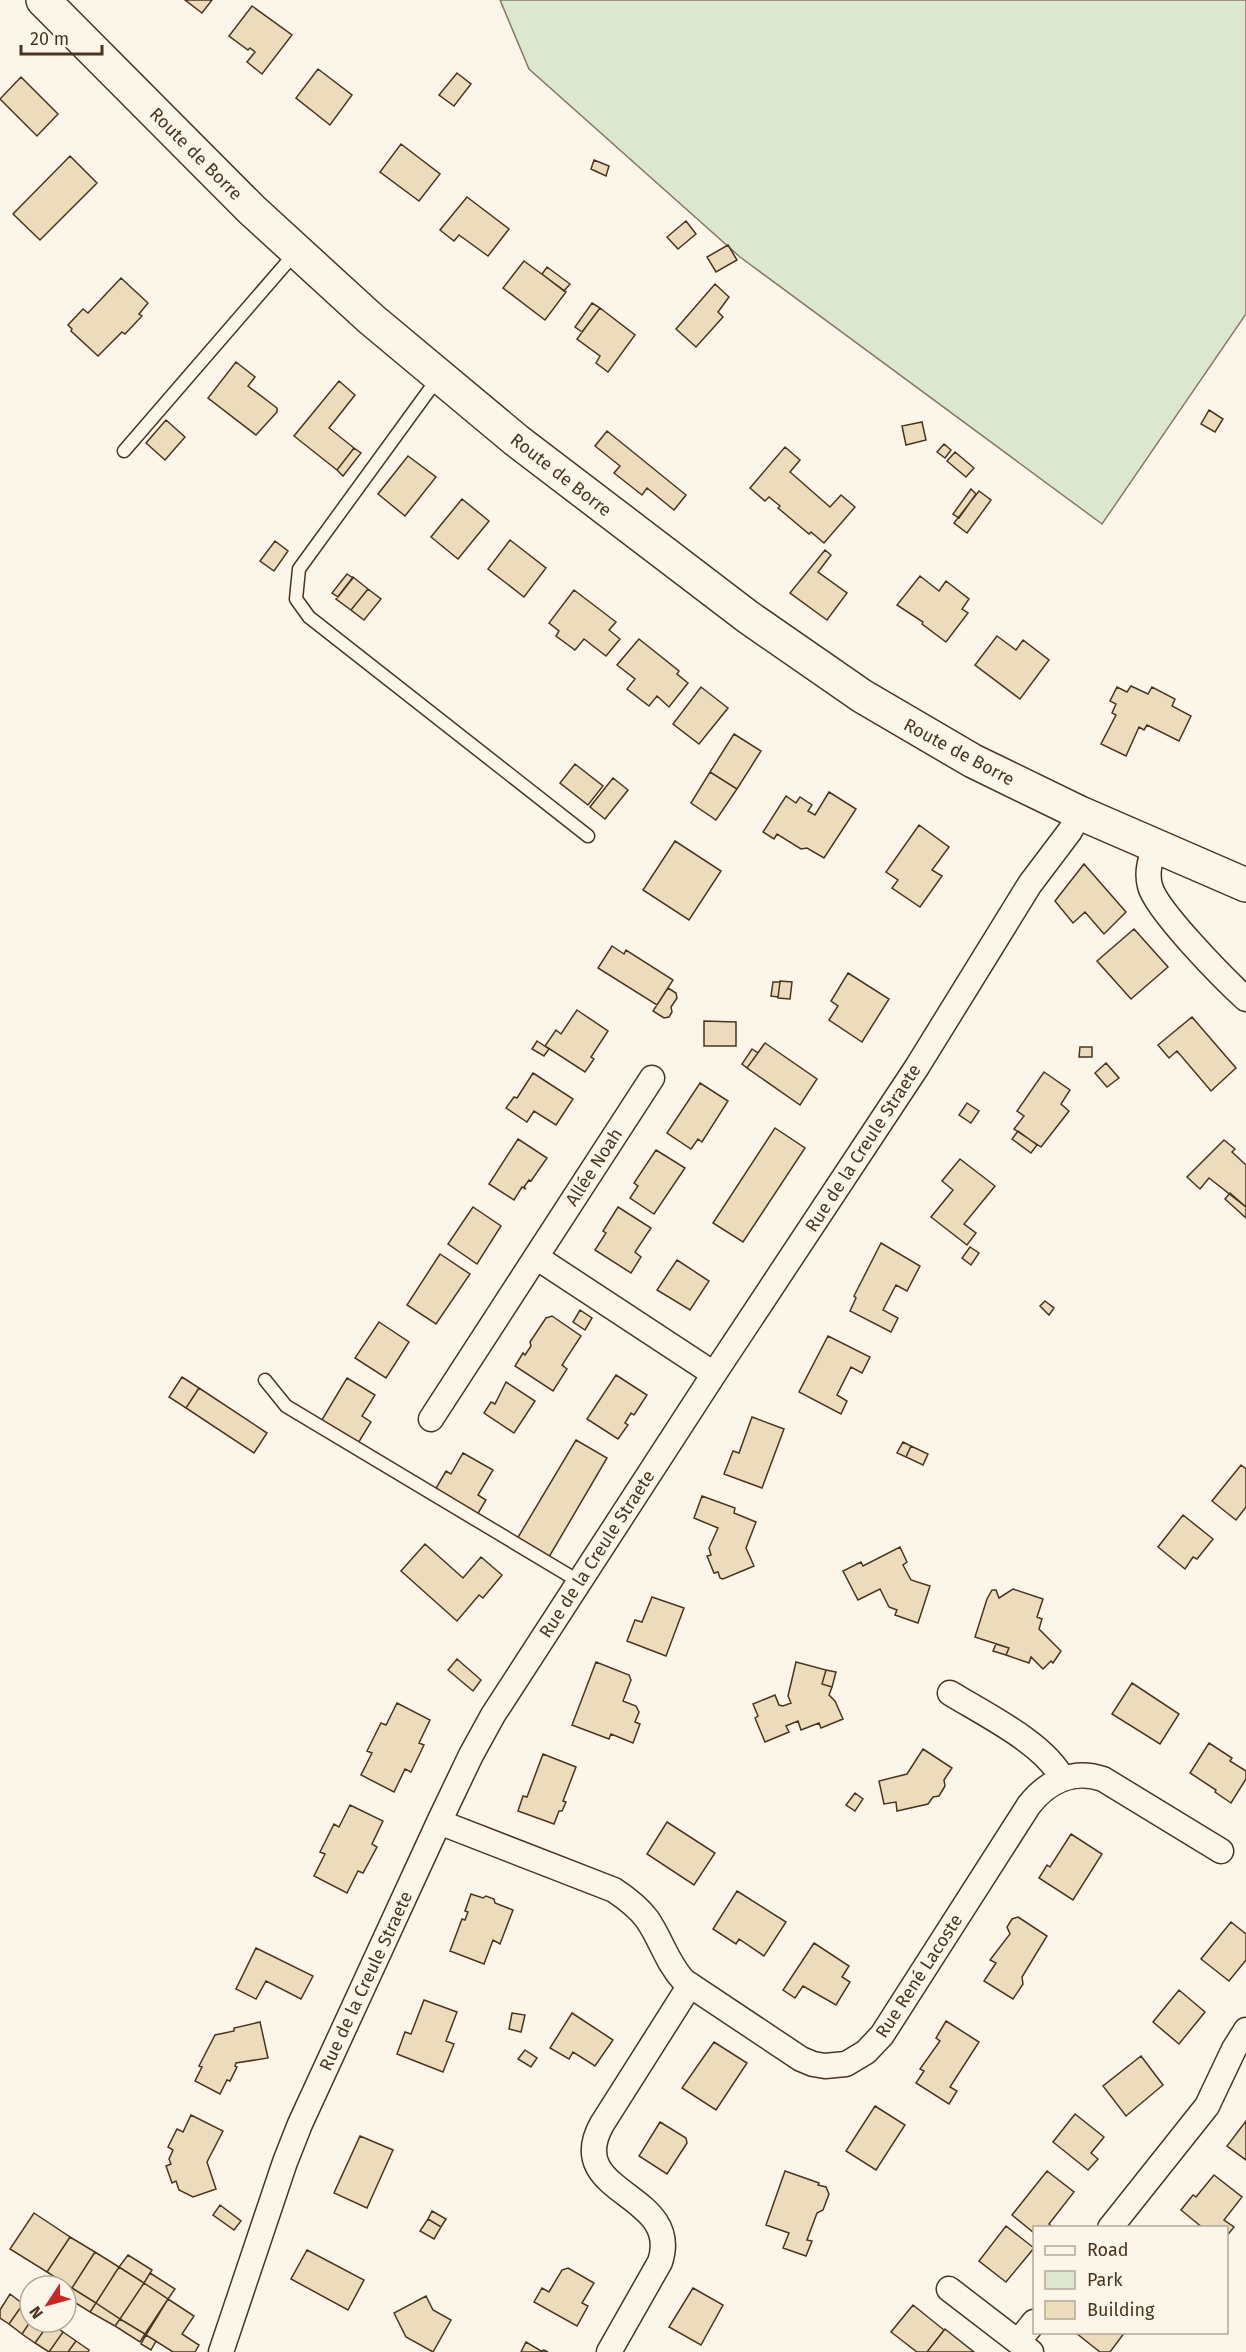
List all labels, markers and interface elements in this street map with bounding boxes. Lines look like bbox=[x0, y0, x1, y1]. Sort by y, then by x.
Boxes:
scale bar bbox=[21, 18, 102, 56]
text: 20 m bbox=[30, 28, 69, 50]
street label: Route de Borre bbox=[145, 103, 247, 205]
street label: Route de Borre bbox=[506, 429, 616, 521]
street label: Route de Borre bbox=[900, 714, 1018, 790]
street label: Rue de la Creule Straete bbox=[801, 1060, 925, 1236]
street label: Allée Noah bbox=[561, 1124, 627, 1210]
street label: Rue de la Creule Straete bbox=[535, 1466, 659, 1642]
street label: Rue de la Creule Straete bbox=[315, 1888, 417, 2074]
street label: Rue René Lacoste bbox=[871, 1910, 967, 2042]
legend bbox=[1033, 2226, 1228, 2334]
text: Road bbox=[1087, 2239, 1129, 2261]
text: Park bbox=[1087, 2269, 1123, 2291]
north arrow bbox=[18, 2274, 78, 2334]
text: Building bbox=[1087, 2299, 1155, 2321]
text: N bbox=[25, 2303, 47, 2322]

